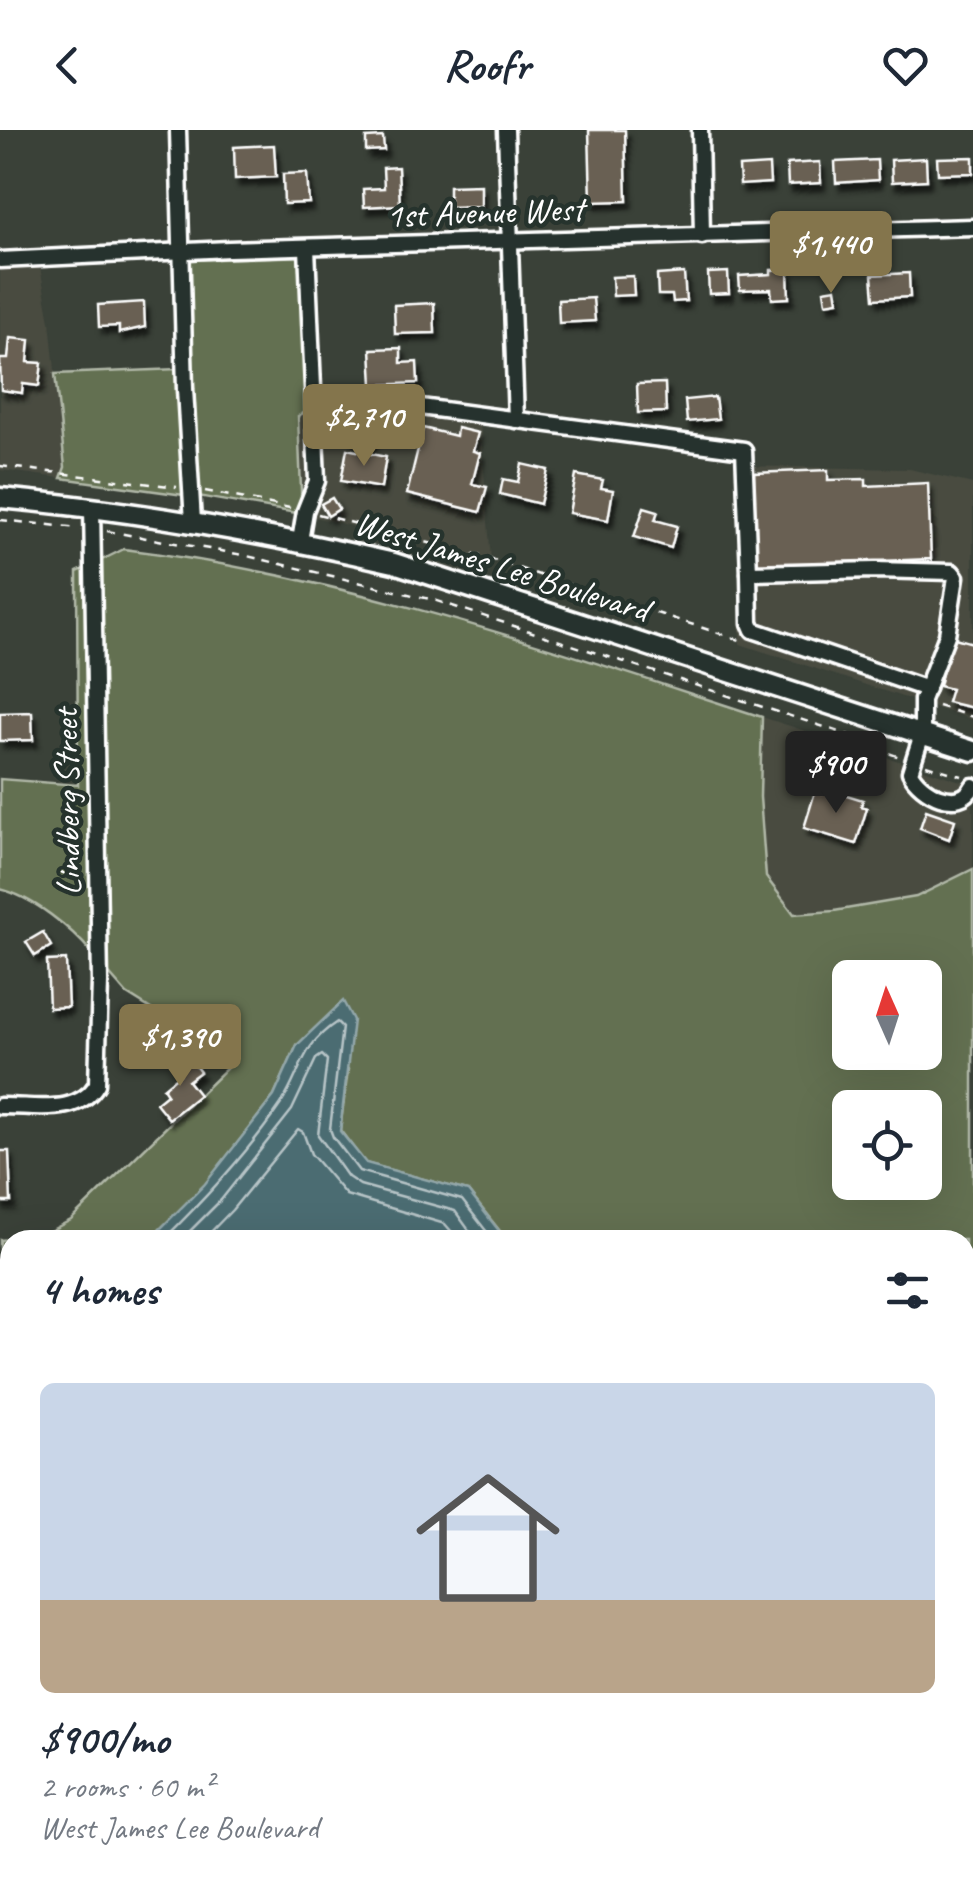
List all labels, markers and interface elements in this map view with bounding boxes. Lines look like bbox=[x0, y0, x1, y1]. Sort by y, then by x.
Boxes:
text: Roofr bbox=[443, 37, 530, 94]
icon: back bbox=[40, 38, 95, 93]
icon: heart bbox=[878, 38, 933, 93]
street label: 1st Avenue West bbox=[386, 186, 589, 238]
pin: $1,440 bbox=[750, 211, 912, 296]
text: $1,440 bbox=[792, 223, 870, 264]
pin: $2,710 bbox=[283, 384, 445, 469]
text: $2,710 bbox=[325, 396, 403, 437]
street label: West James Lee Boulevard bbox=[350, 500, 659, 634]
street label: Lindberg Street bbox=[43, 705, 91, 896]
pin: $900 bbox=[777, 731, 895, 816]
text: $900 bbox=[807, 743, 865, 784]
north arrow bbox=[832, 960, 942, 1070]
map controls bbox=[832, 960, 942, 1200]
pin: $1,390 bbox=[99, 1004, 261, 1089]
text: $1,390 bbox=[141, 1016, 219, 1057]
button: locate bbox=[832, 1090, 942, 1200]
icon: filters bbox=[880, 1263, 935, 1318]
text: 4 homes bbox=[40, 1264, 159, 1317]
icon: home bbox=[398, 1448, 578, 1628]
text: $900/mo bbox=[40, 1713, 169, 1766]
text: 2 rooms · 60 m² bbox=[40, 1766, 213, 1807]
text: West James Lee Boulevard bbox=[40, 1807, 319, 1848]

